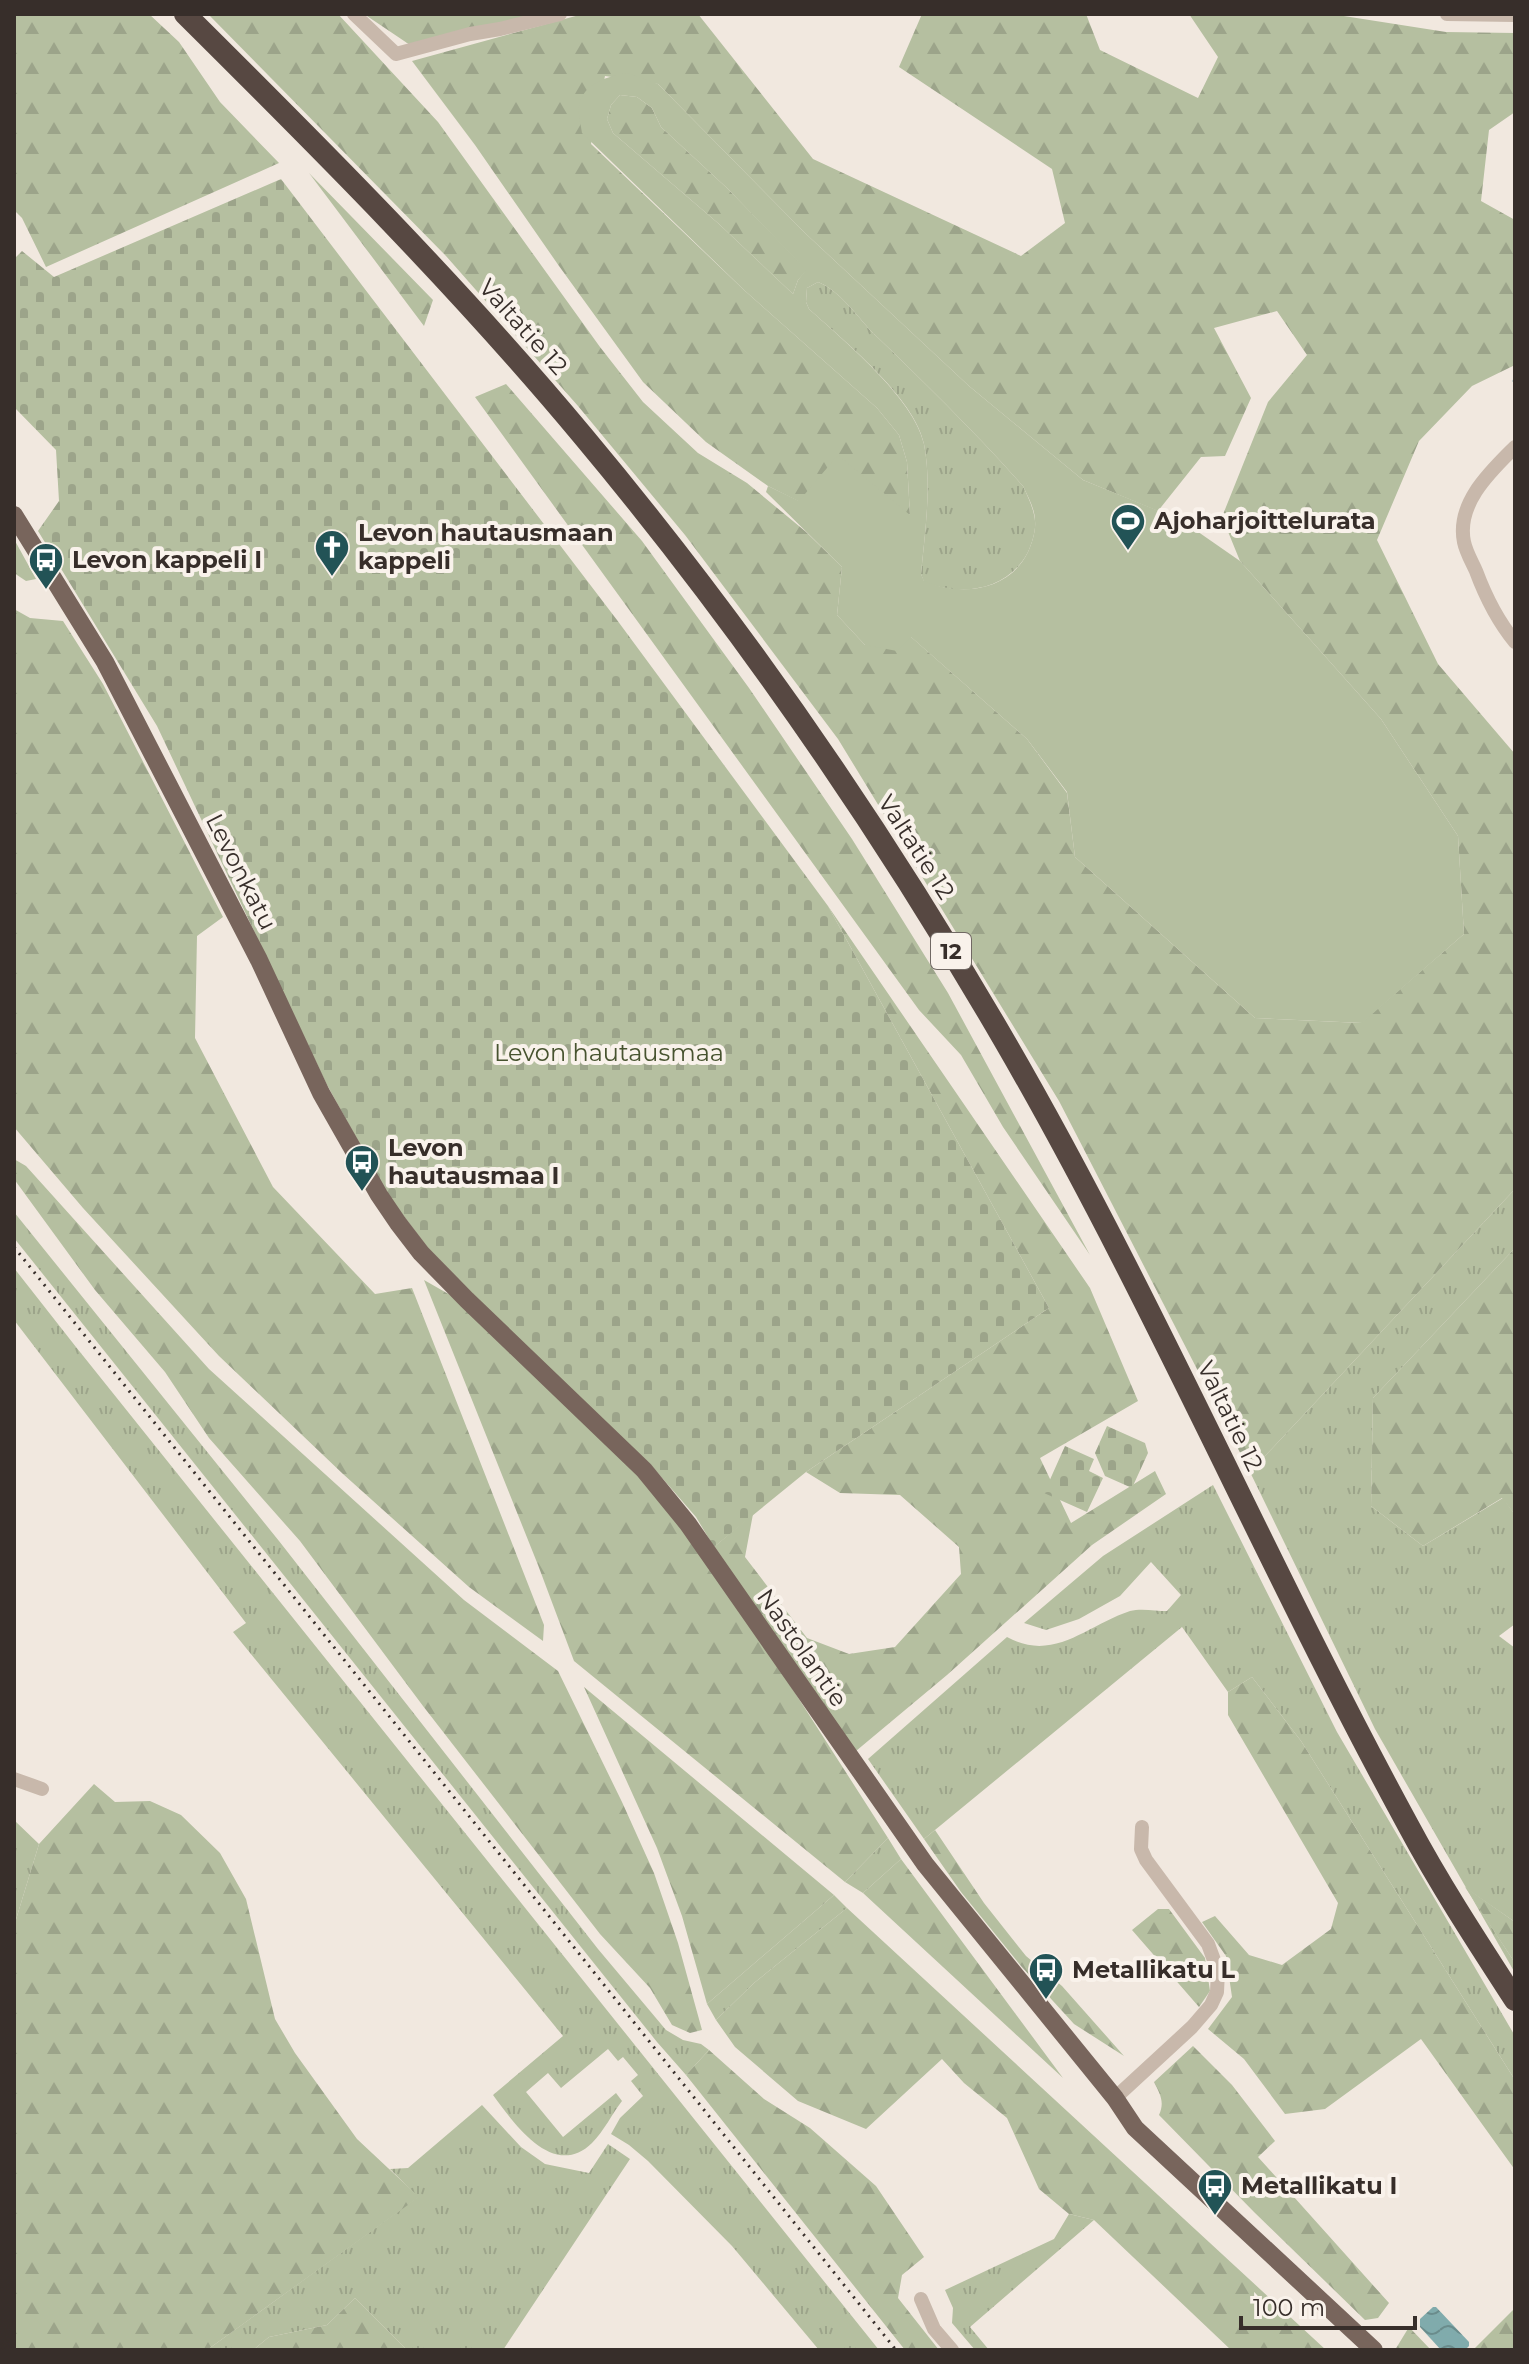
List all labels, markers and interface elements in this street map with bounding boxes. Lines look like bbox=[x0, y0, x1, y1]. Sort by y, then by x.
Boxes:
street label: Valtatie 12 bbox=[473, 273, 574, 380]
sports icon: Ajoharjoittelurata bbox=[1109, 502, 1147, 552]
place label: Ajoharjoittelurata bbox=[1153, 506, 1376, 535]
place label: Levon hautausmaan kappeli bbox=[358, 518, 614, 575]
church icon: Levon hautausmaan kappeli bbox=[313, 528, 351, 578]
bus stop icon: Levon kappeli I bbox=[27, 541, 65, 591]
place label: Levon kappeli I bbox=[72, 545, 262, 574]
street label: Valtatie 12 bbox=[872, 789, 961, 904]
street label: Levonkatu bbox=[200, 809, 283, 935]
road number: 12 bbox=[931, 933, 971, 969]
park label: Levon hautausmaa bbox=[494, 1038, 724, 1067]
place label: Levon hautausmaa I bbox=[388, 1133, 559, 1190]
bus stop icon: Levon hautausmaa I bbox=[343, 1143, 381, 1193]
street label: Valtatie 12 bbox=[1191, 1356, 1269, 1475]
street label: Nastolantie bbox=[751, 1583, 854, 1712]
bus stop icon: Metallikatu L bbox=[1027, 1951, 1065, 2001]
place label: Metallikatu L bbox=[1072, 1955, 1236, 1984]
bus stop icon: Metallikatu I bbox=[1196, 2167, 1234, 2217]
place label: Metallikatu I bbox=[1241, 2171, 1397, 2200]
scale bar bbox=[1241, 2280, 1415, 2330]
text: 100 m bbox=[1253, 2293, 1325, 2322]

